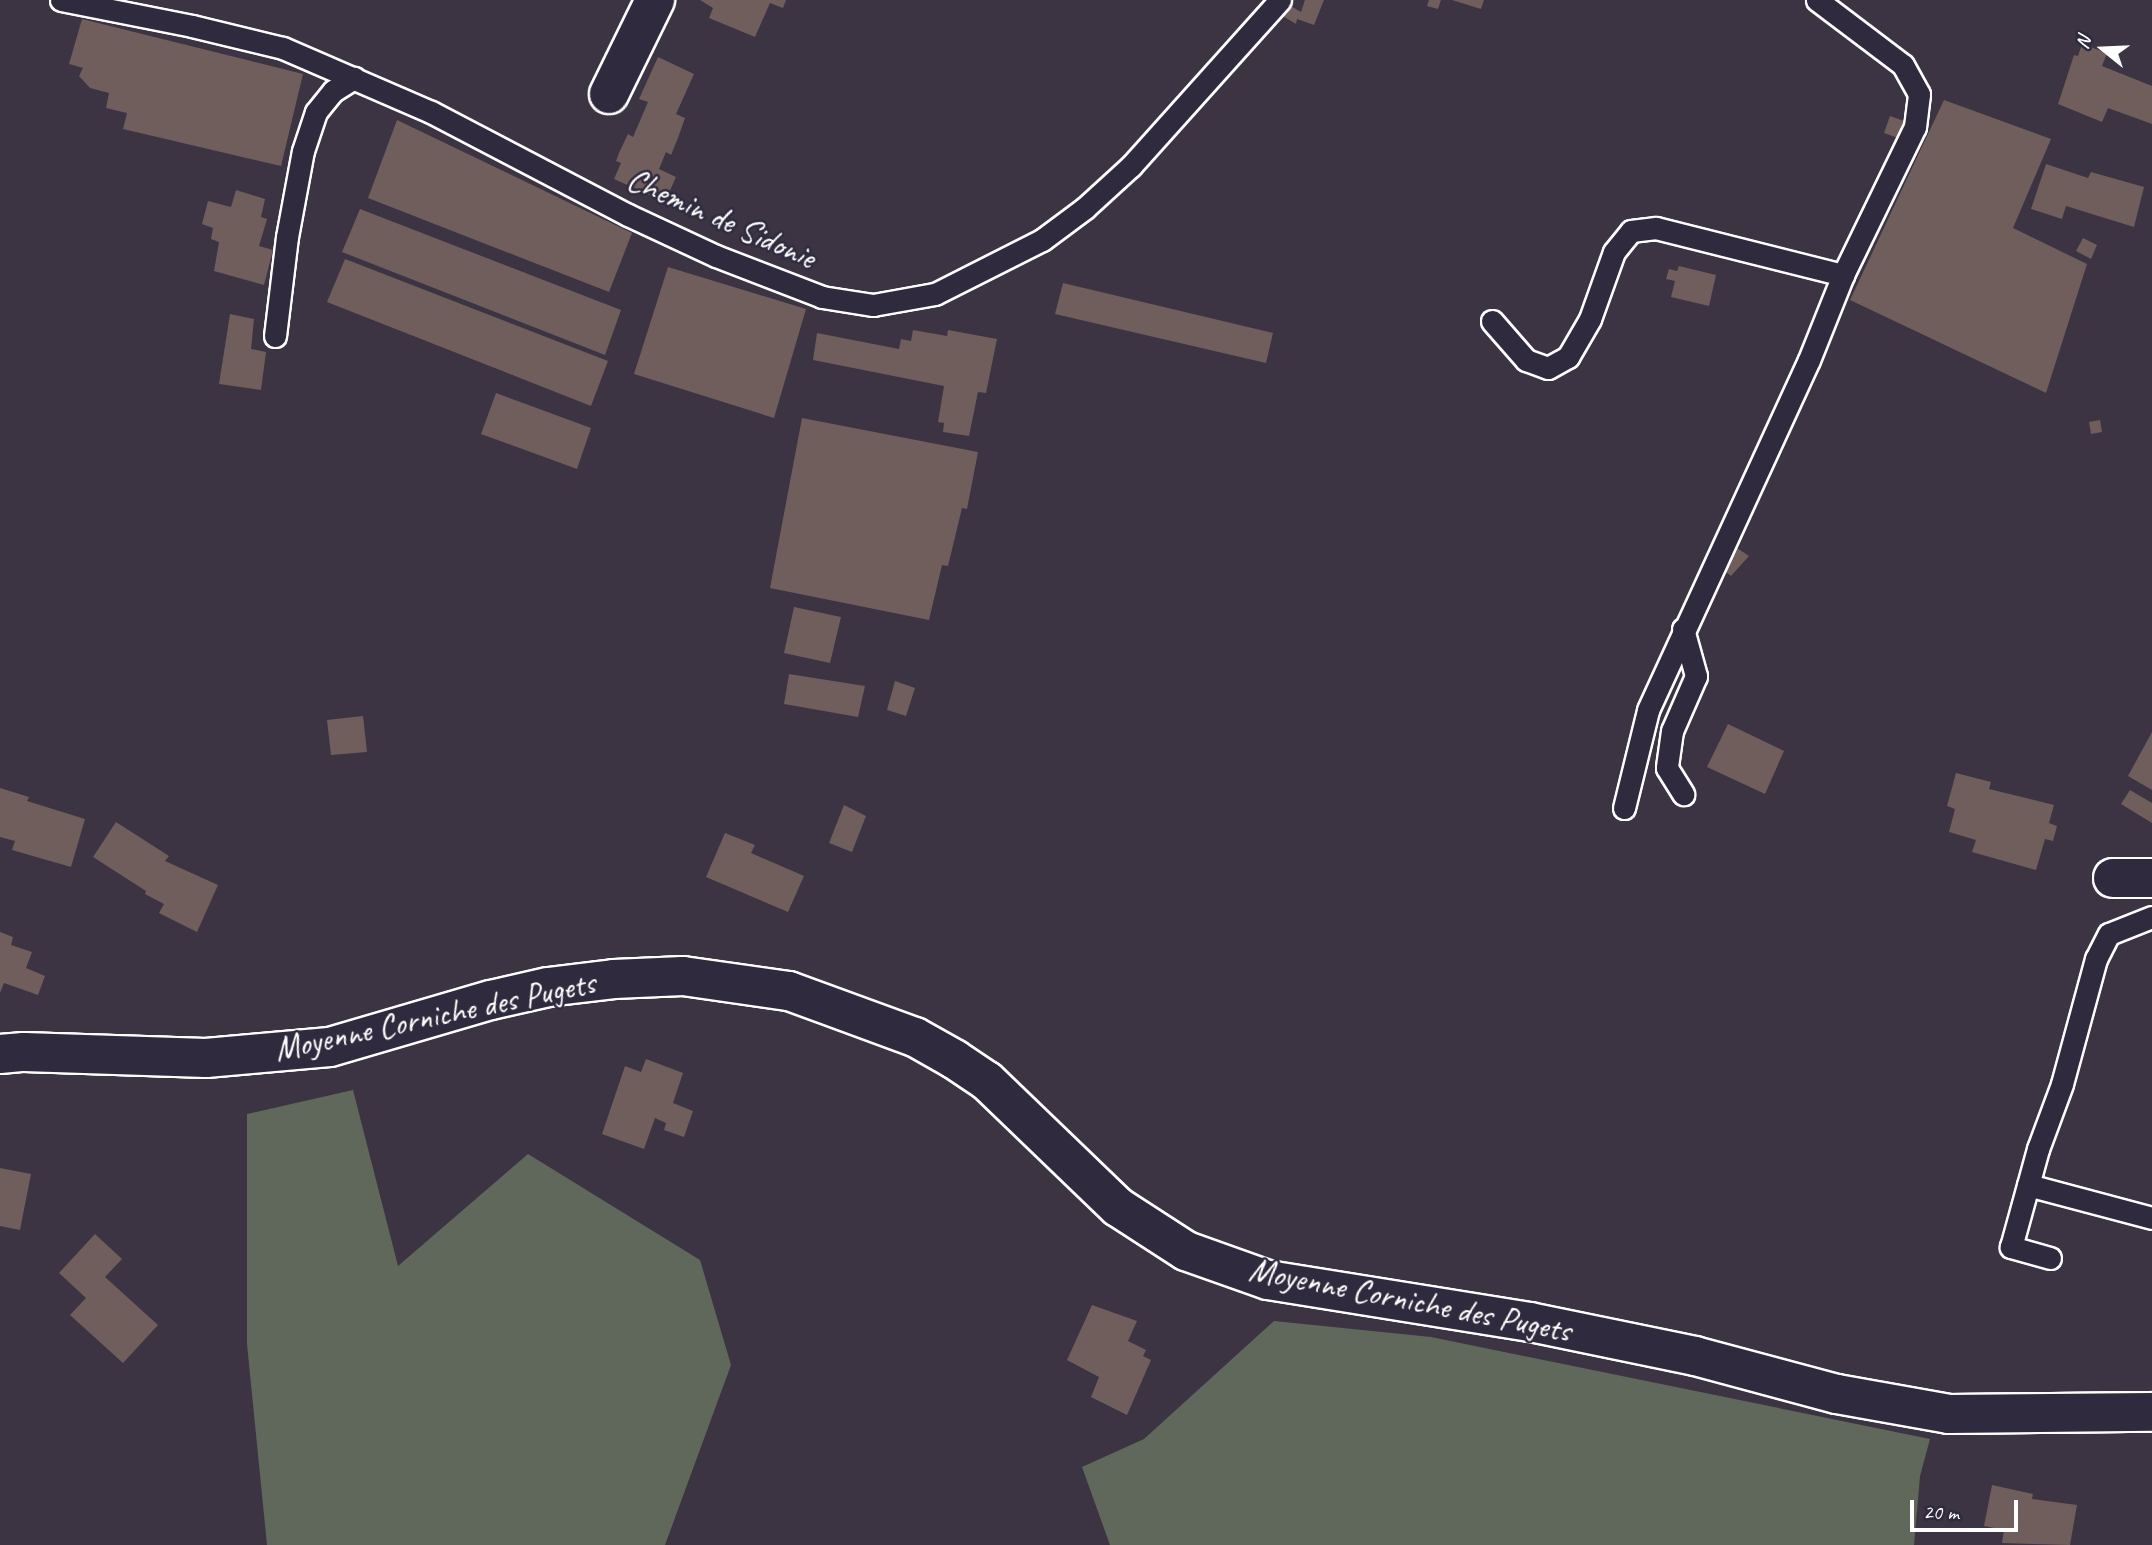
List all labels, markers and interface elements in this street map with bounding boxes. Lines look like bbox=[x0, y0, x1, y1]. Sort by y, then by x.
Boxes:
north arrow bbox=[2068, 14, 2138, 84]
text: N bbox=[2070, 33, 2096, 52]
street label: Chemin de Sidonie bbox=[621, 160, 821, 278]
street label: Moyenne Corniche des Pugets bbox=[271, 964, 599, 1070]
street label: Moyenne Corniche des Pugets bbox=[1246, 1250, 1574, 1352]
scale bar bbox=[1914, 1486, 2022, 1530]
text: 20 m bbox=[1923, 1499, 1959, 1525]

